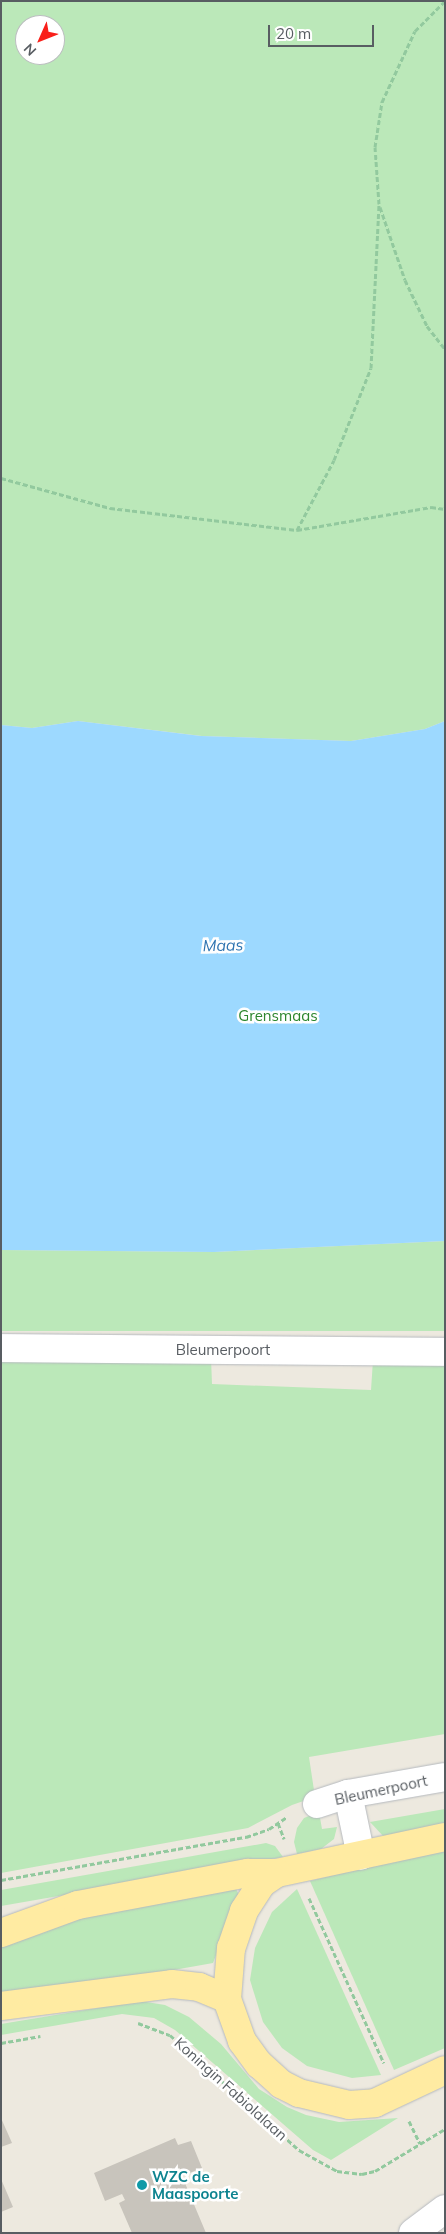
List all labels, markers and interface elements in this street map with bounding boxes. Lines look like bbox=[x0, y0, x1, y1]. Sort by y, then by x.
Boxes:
north arrow bbox=[15, 15, 65, 65]
scale bar bbox=[271, 15, 377, 47]
text: 20 m bbox=[276, 24, 311, 43]
text: N bbox=[20, 40, 40, 60]
water label: Maas bbox=[202, 935, 244, 955]
park label: Grensmaas bbox=[238, 1007, 318, 1025]
street label: Bleumerpoort bbox=[176, 1341, 270, 1359]
street label: Bleumerpoort bbox=[333, 1771, 429, 1809]
street label: Koningin Fabiolalaan bbox=[171, 2034, 291, 2144]
place label: WZC de Maaspoorte bbox=[152, 2167, 238, 2202]
marker: WZC de Maaspoorte bbox=[136, 2179, 148, 2191]

